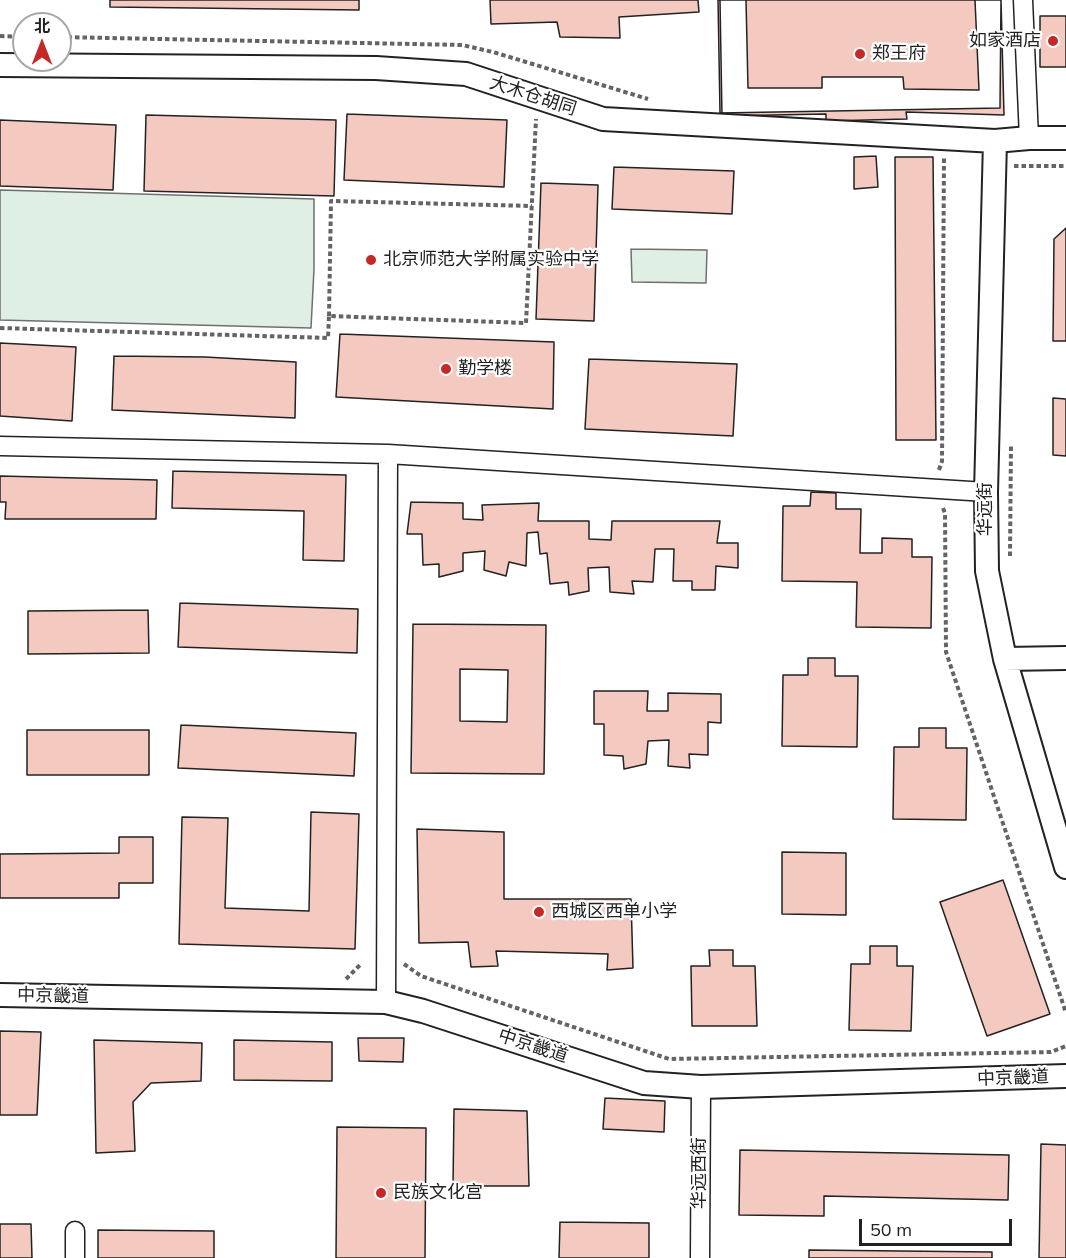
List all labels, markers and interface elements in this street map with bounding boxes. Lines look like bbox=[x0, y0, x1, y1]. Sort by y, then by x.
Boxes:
north arrow bbox=[12, 12, 72, 72]
text: 北 bbox=[34, 16, 50, 36]
place label: 如家酒店 bbox=[969, 30, 1041, 52]
marker: 如家酒店 bbox=[1046, 34, 1060, 48]
place label: 郑王府 bbox=[872, 43, 926, 65]
marker: 郑王府 bbox=[853, 47, 867, 61]
street label: 大木仓胡同 bbox=[487, 72, 579, 120]
place label: 北京师范大学附属实验中学 bbox=[383, 249, 599, 271]
marker: 北京师范大学附属实验中学 bbox=[364, 253, 378, 267]
place label: 勤学楼 bbox=[458, 358, 512, 380]
marker: 勤学楼 bbox=[439, 362, 453, 376]
street label: 华远街 bbox=[975, 482, 997, 536]
place label: 西城区西单小学 bbox=[551, 901, 677, 923]
marker: 西城区西单小学 bbox=[532, 905, 546, 919]
street label: 中京畿道 bbox=[17, 985, 89, 1007]
street label: 中京畿道 bbox=[495, 1025, 571, 1067]
street label: 中京畿道 bbox=[977, 1066, 1049, 1090]
street label: 华远西街 bbox=[689, 1137, 711, 1209]
place label: 民族文化宫 bbox=[393, 1182, 483, 1204]
marker: 民族文化宫 bbox=[374, 1186, 388, 1200]
scale bar bbox=[862, 1207, 1015, 1245]
text: 50 m bbox=[870, 1218, 912, 1241]

